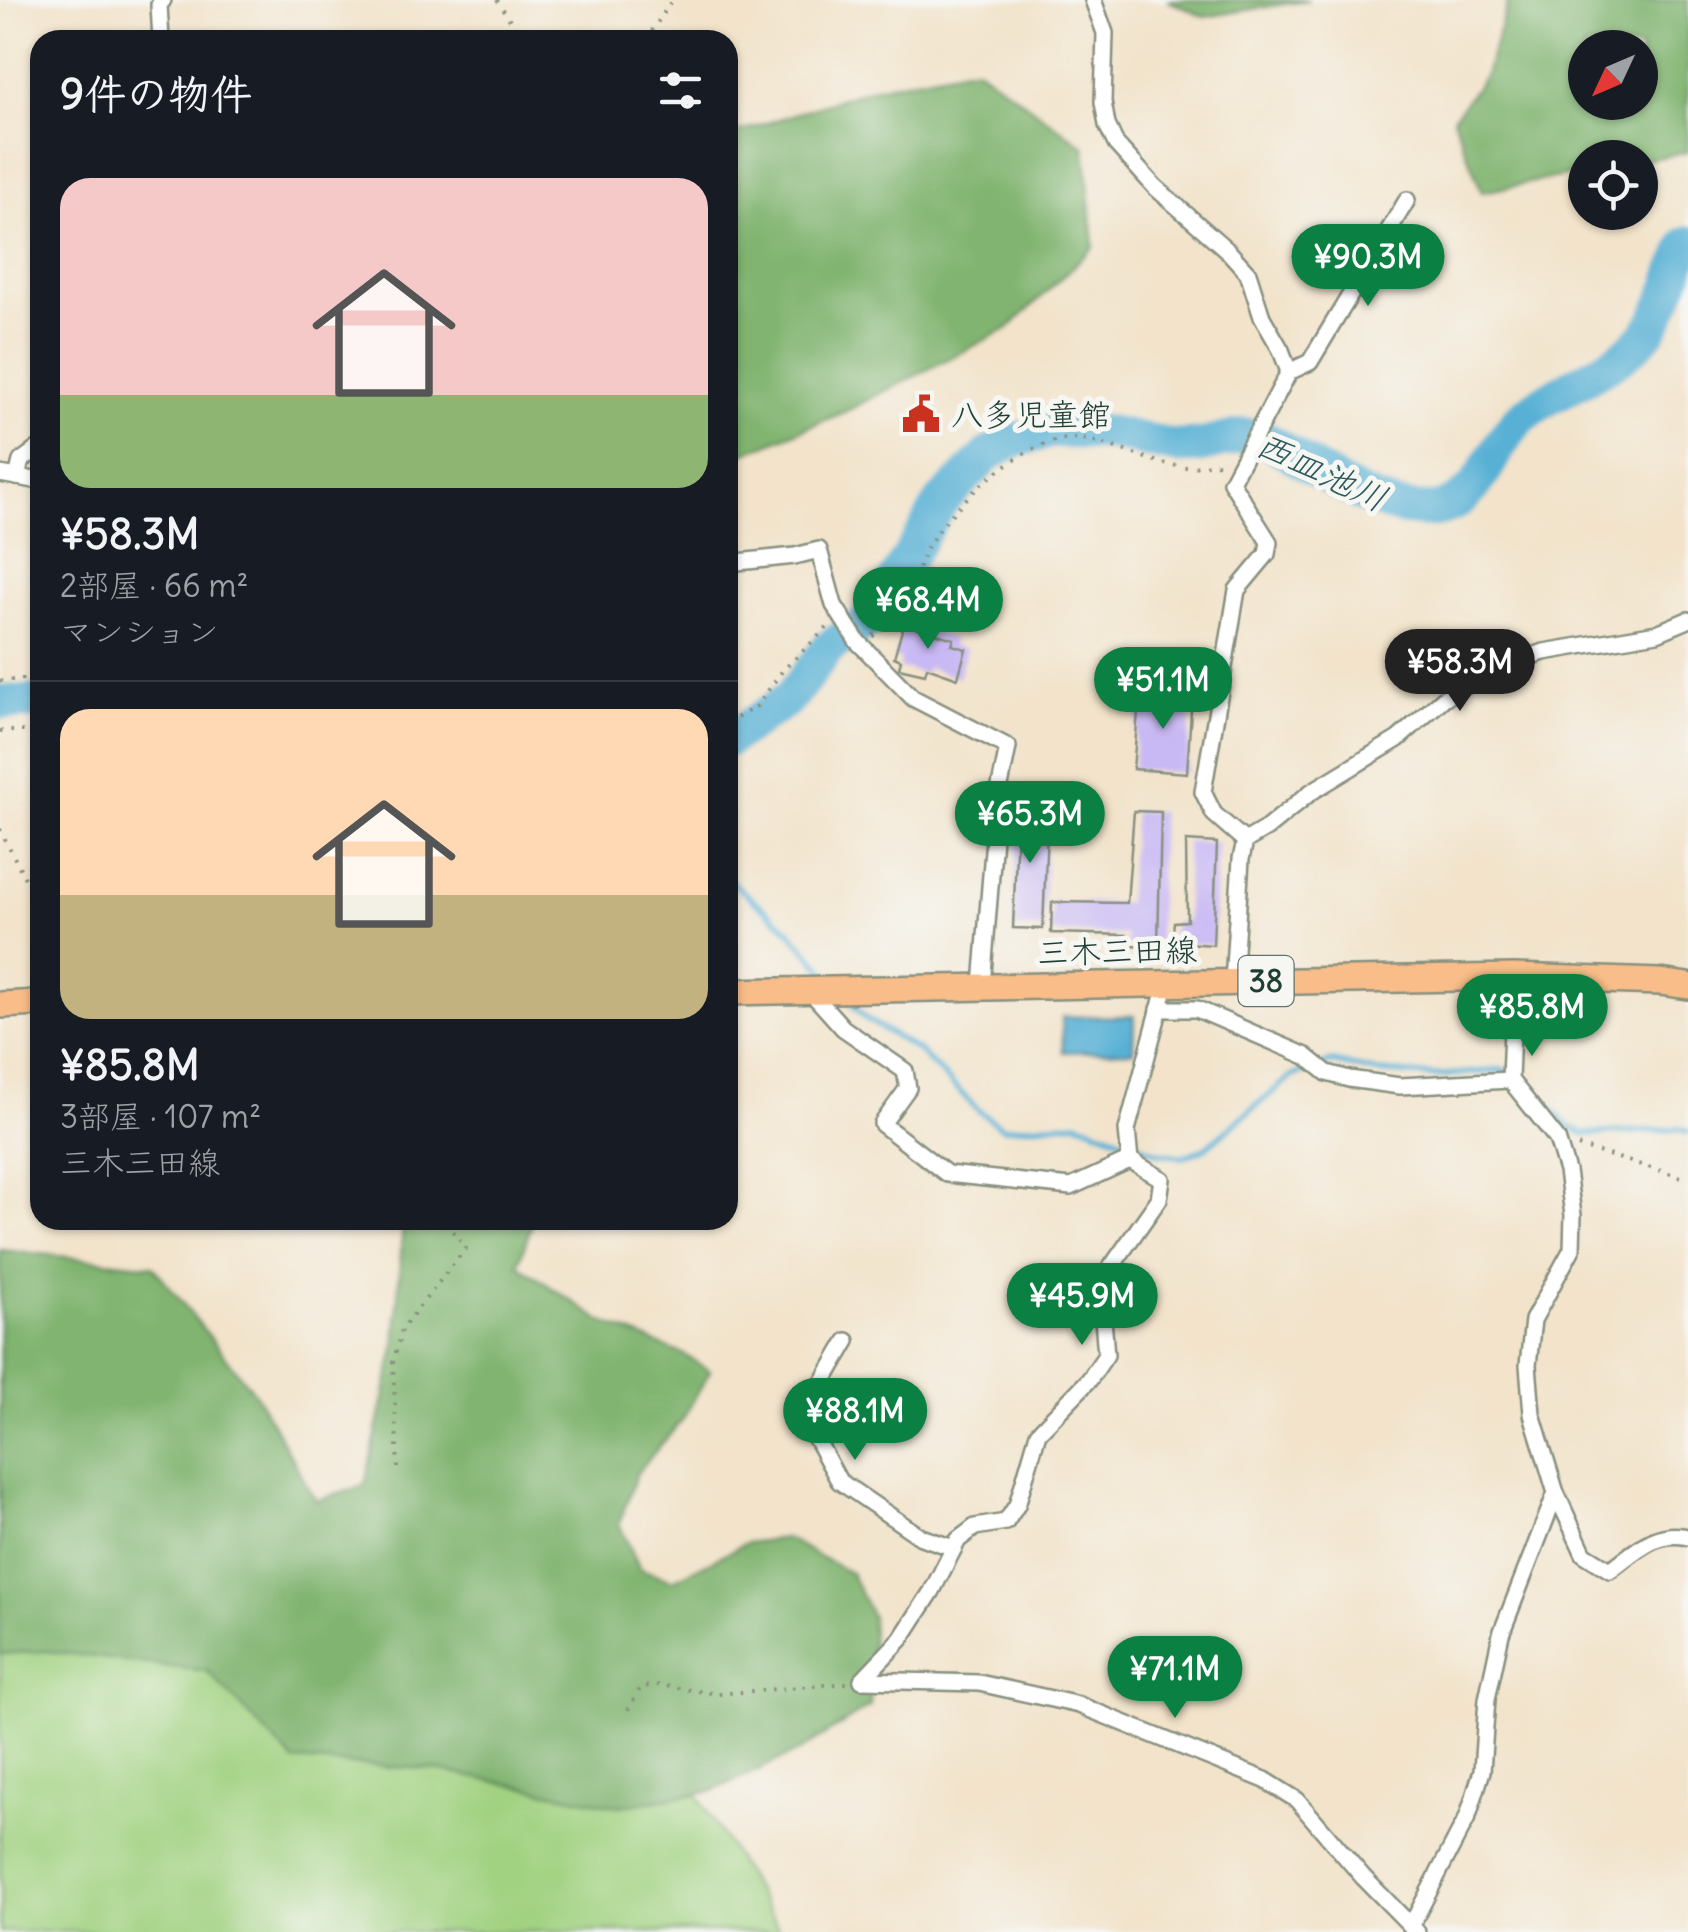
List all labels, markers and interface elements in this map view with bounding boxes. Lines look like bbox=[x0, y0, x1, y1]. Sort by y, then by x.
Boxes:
north arrow bbox=[1568, 30, 1658, 120]
map controls bbox=[1568, 30, 1658, 230]
icon: filters bbox=[653, 63, 708, 118]
text: 9件の物件 bbox=[60, 68, 252, 120]
button: locate bbox=[1568, 140, 1658, 230]
pin: ¥90.3M bbox=[1287, 224, 1449, 309]
text: ¥90.3M bbox=[1314, 236, 1422, 277]
icon: home bbox=[294, 243, 474, 423]
public building icon: 八多児童館 bbox=[900, 393, 942, 435]
place label: 八多児童館 bbox=[951, 394, 1111, 435]
water label: 西皿池川 bbox=[1249, 421, 1395, 521]
text: ¥58.3M bbox=[60, 508, 200, 560]
text: 2部屋 · 66 m² bbox=[60, 565, 248, 606]
pin: ¥68.4M bbox=[847, 567, 1009, 652]
text: ¥68.4M bbox=[875, 579, 981, 620]
text: マンション bbox=[60, 611, 219, 652]
pin: ¥58.3M bbox=[1379, 629, 1541, 714]
text: ¥58.3M bbox=[1407, 641, 1513, 682]
pin: ¥51.1M bbox=[1082, 647, 1244, 732]
text: ¥51.1M bbox=[1116, 659, 1210, 700]
icon: home bbox=[294, 774, 474, 954]
pin: ¥65.3M bbox=[949, 781, 1111, 866]
text: ¥65.3M bbox=[977, 793, 1083, 834]
street label: 三木三田線 bbox=[1037, 929, 1197, 973]
road number: 38 bbox=[1238, 956, 1294, 1006]
pin: ¥85.8M bbox=[1451, 974, 1613, 1059]
text: ¥85.8M bbox=[1479, 986, 1585, 1027]
text: ¥85.8M bbox=[60, 1039, 200, 1091]
text: 3部屋 · 107 m² bbox=[60, 1096, 261, 1137]
text: 三木三田線 bbox=[60, 1142, 220, 1183]
pin: ¥45.9M bbox=[1001, 1263, 1163, 1348]
text: ¥45.9M bbox=[1029, 1275, 1135, 1316]
pin: ¥88.1M bbox=[774, 1378, 936, 1463]
text: ¥88.1M bbox=[805, 1390, 905, 1431]
pin: ¥71.1M bbox=[1094, 1636, 1256, 1721]
text: ¥71.1M bbox=[1129, 1648, 1221, 1689]

